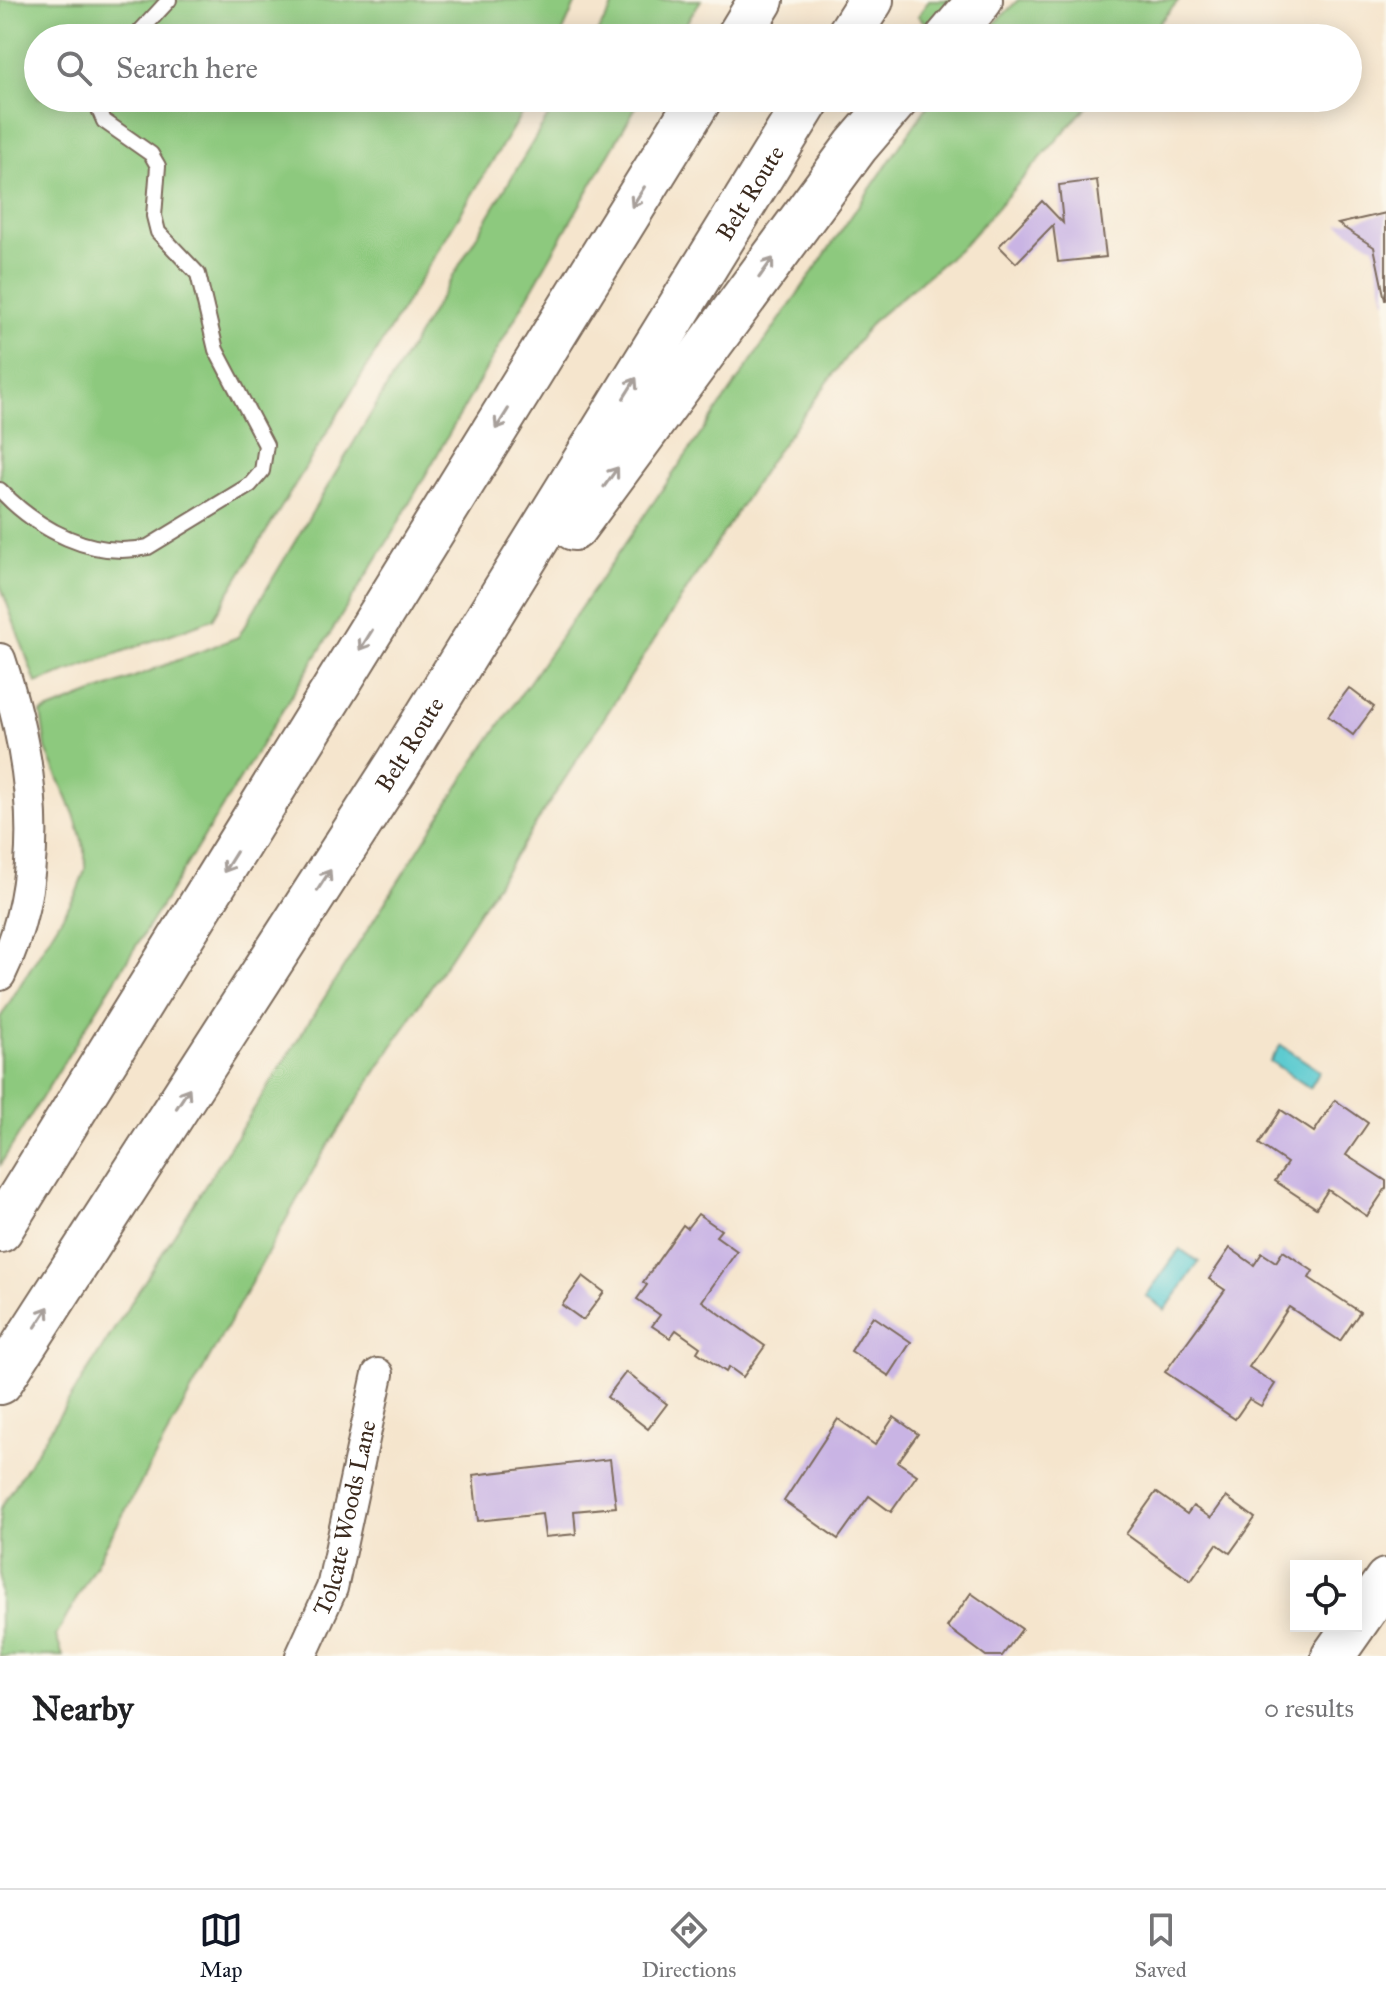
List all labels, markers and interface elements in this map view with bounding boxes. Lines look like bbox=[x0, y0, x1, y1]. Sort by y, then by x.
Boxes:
search box bbox=[24, 24, 1362, 112]
icon: search bbox=[52, 46, 96, 90]
text: Search here bbox=[116, 50, 258, 86]
street label: Belt Route bbox=[710, 140, 791, 246]
one-way arrow bbox=[630, 185, 646, 208]
one-way arrow bbox=[758, 257, 774, 279]
one-way arrow bbox=[622, 377, 638, 400]
one-way arrow bbox=[494, 407, 510, 430]
one-way arrow bbox=[603, 466, 620, 488]
one-way arrow bbox=[357, 628, 373, 651]
street label: Belt Route bbox=[369, 691, 451, 797]
one-way arrow bbox=[221, 850, 237, 873]
one-way arrow bbox=[316, 869, 332, 891]
one-way arrow bbox=[176, 1087, 192, 1110]
one-way arrow bbox=[34, 1306, 51, 1328]
street label: Tolcate Woods Lane bbox=[306, 1417, 383, 1620]
map controls bbox=[1290, 1560, 1362, 1632]
button: locate bbox=[1290, 1560, 1362, 1632]
text: Nearby bbox=[32, 1688, 134, 1729]
text: 0 results bbox=[1264, 1692, 1354, 1724]
tab: Map bbox=[199, 1908, 243, 1983]
tab: Directions bbox=[641, 1908, 736, 1983]
tab: Saved bbox=[1135, 1908, 1187, 1983]

